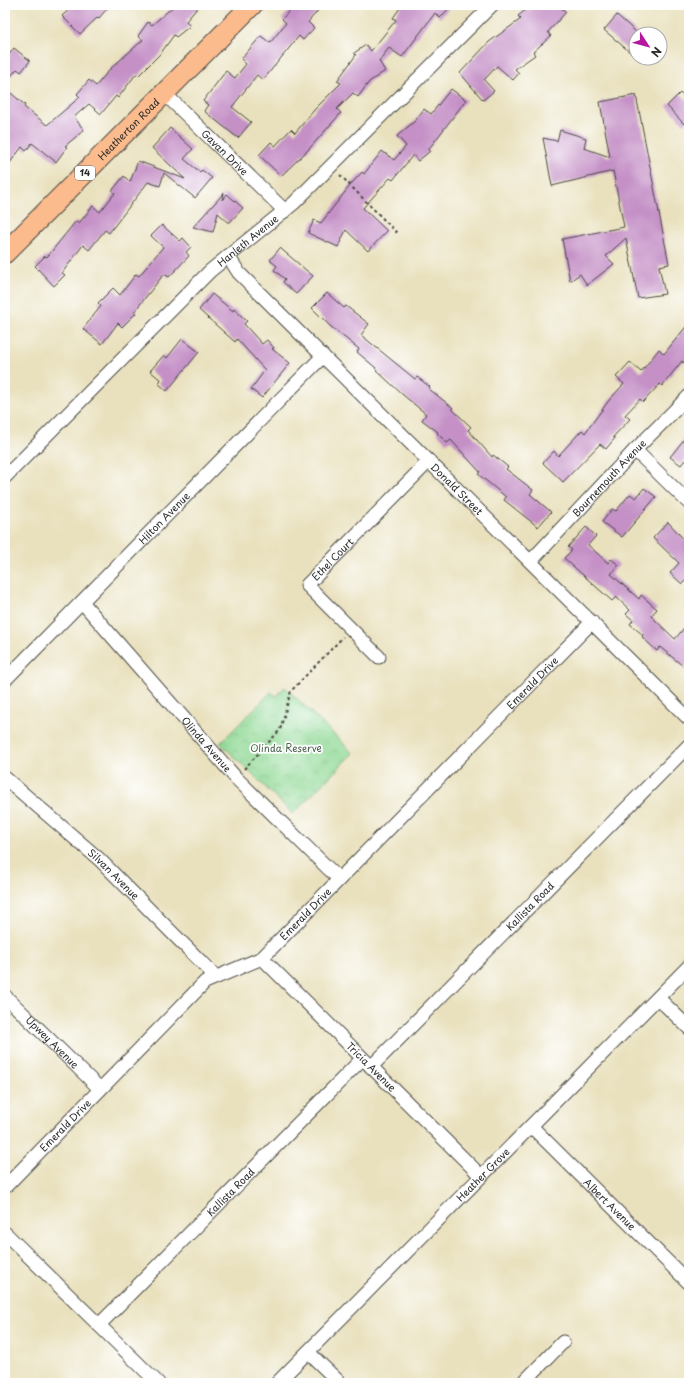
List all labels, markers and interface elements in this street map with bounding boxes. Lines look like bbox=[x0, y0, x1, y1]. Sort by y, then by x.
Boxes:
north arrow bbox=[628, 26, 668, 66]
text: N bbox=[647, 44, 666, 61]
street label: Heatherton Road bbox=[94, 94, 163, 163]
street label: Gavan Drive bbox=[198, 126, 252, 178]
road number: 14 bbox=[75, 166, 95, 180]
street label: Hanleth Avenue bbox=[213, 210, 282, 270]
street label: Bournemouth Avenue bbox=[568, 435, 649, 520]
street label: Donald Street bbox=[428, 459, 487, 518]
street label: Hilton Avenue bbox=[135, 488, 193, 547]
street label: Ethel Court bbox=[308, 534, 356, 583]
street label: Emerald Drive bbox=[503, 653, 561, 712]
street label: Olinda Avenue bbox=[178, 713, 235, 775]
park label: Olinda Reserve bbox=[250, 740, 322, 755]
street label: Silvan Avenue bbox=[85, 845, 143, 903]
street label: Kallista Road bbox=[502, 878, 557, 934]
street label: Emerald Drive bbox=[276, 884, 334, 943]
street label: Upwey Avenue bbox=[23, 1012, 83, 1072]
street label: Tricia Avenue bbox=[343, 1038, 400, 1095]
street label: Emerald Drive bbox=[36, 1095, 94, 1155]
street label: Heather Grove bbox=[453, 1144, 513, 1204]
street label: Kallista Road bbox=[203, 1164, 258, 1219]
street label: Albert Avenue bbox=[581, 1175, 640, 1234]

